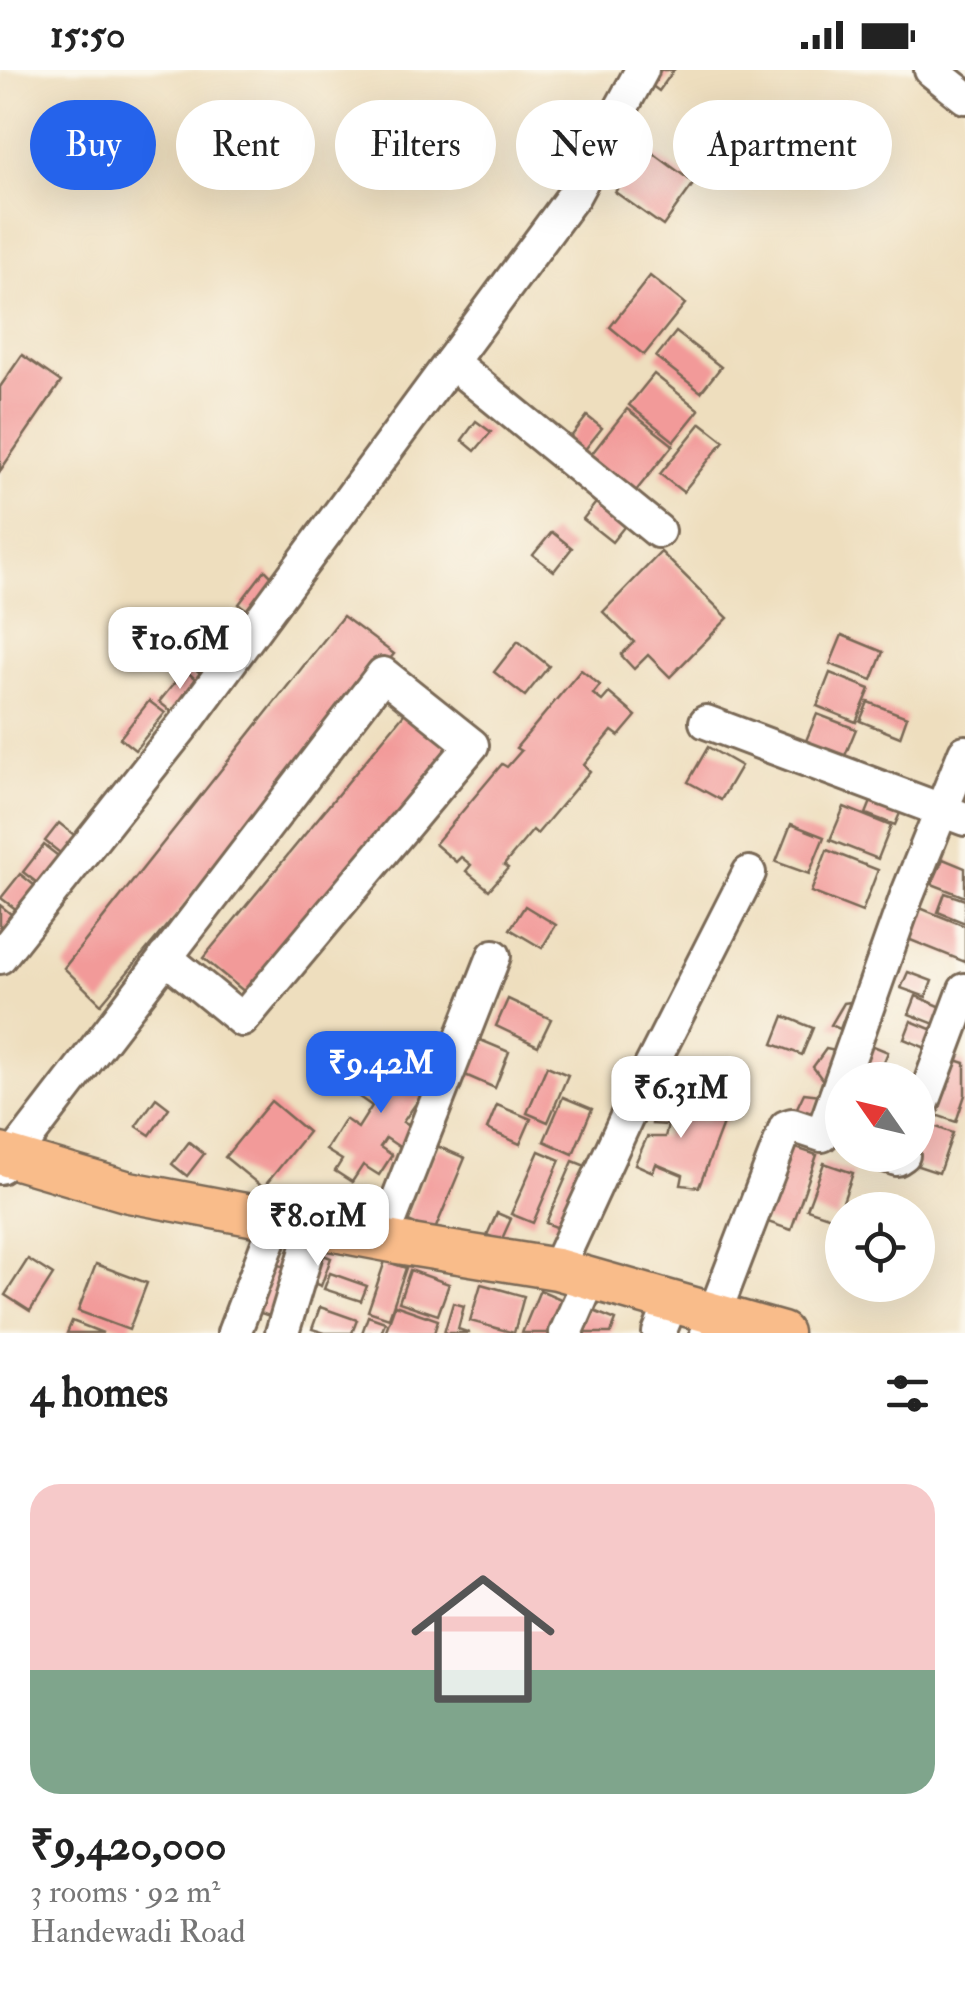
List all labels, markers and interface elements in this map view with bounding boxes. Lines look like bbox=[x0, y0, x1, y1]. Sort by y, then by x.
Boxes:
text: 15:50 bbox=[50, 11, 125, 59]
chip: Buy bbox=[30, 100, 156, 190]
chip: Rent bbox=[176, 100, 315, 190]
chip: Filters bbox=[335, 100, 496, 190]
chip: New bbox=[516, 100, 653, 190]
chip: Apartment bbox=[673, 100, 892, 190]
pin: ₹10.6M bbox=[99, 607, 261, 692]
text: ₹10.6M bbox=[130, 619, 230, 659]
pin: ₹9.42M bbox=[300, 1031, 462, 1116]
text: ₹9.42M bbox=[328, 1043, 434, 1083]
pin: ₹6.31M bbox=[600, 1056, 762, 1141]
north arrow bbox=[825, 1062, 935, 1172]
map controls bbox=[825, 1062, 935, 1302]
text: ₹6.31M bbox=[633, 1068, 729, 1108]
pin: ₹8.01M bbox=[237, 1184, 399, 1269]
button: locate bbox=[825, 1192, 935, 1302]
text: ₹8.01M bbox=[269, 1196, 367, 1236]
icon: filters bbox=[880, 1366, 935, 1421]
text: 4 homes bbox=[30, 1367, 168, 1419]
icon: home bbox=[393, 1549, 573, 1729]
text: ₹9,420,000 bbox=[30, 1820, 227, 1872]
text: 3 rooms · 92 m² bbox=[30, 1872, 220, 1912]
text: Handewadi Road bbox=[30, 1912, 246, 1952]

